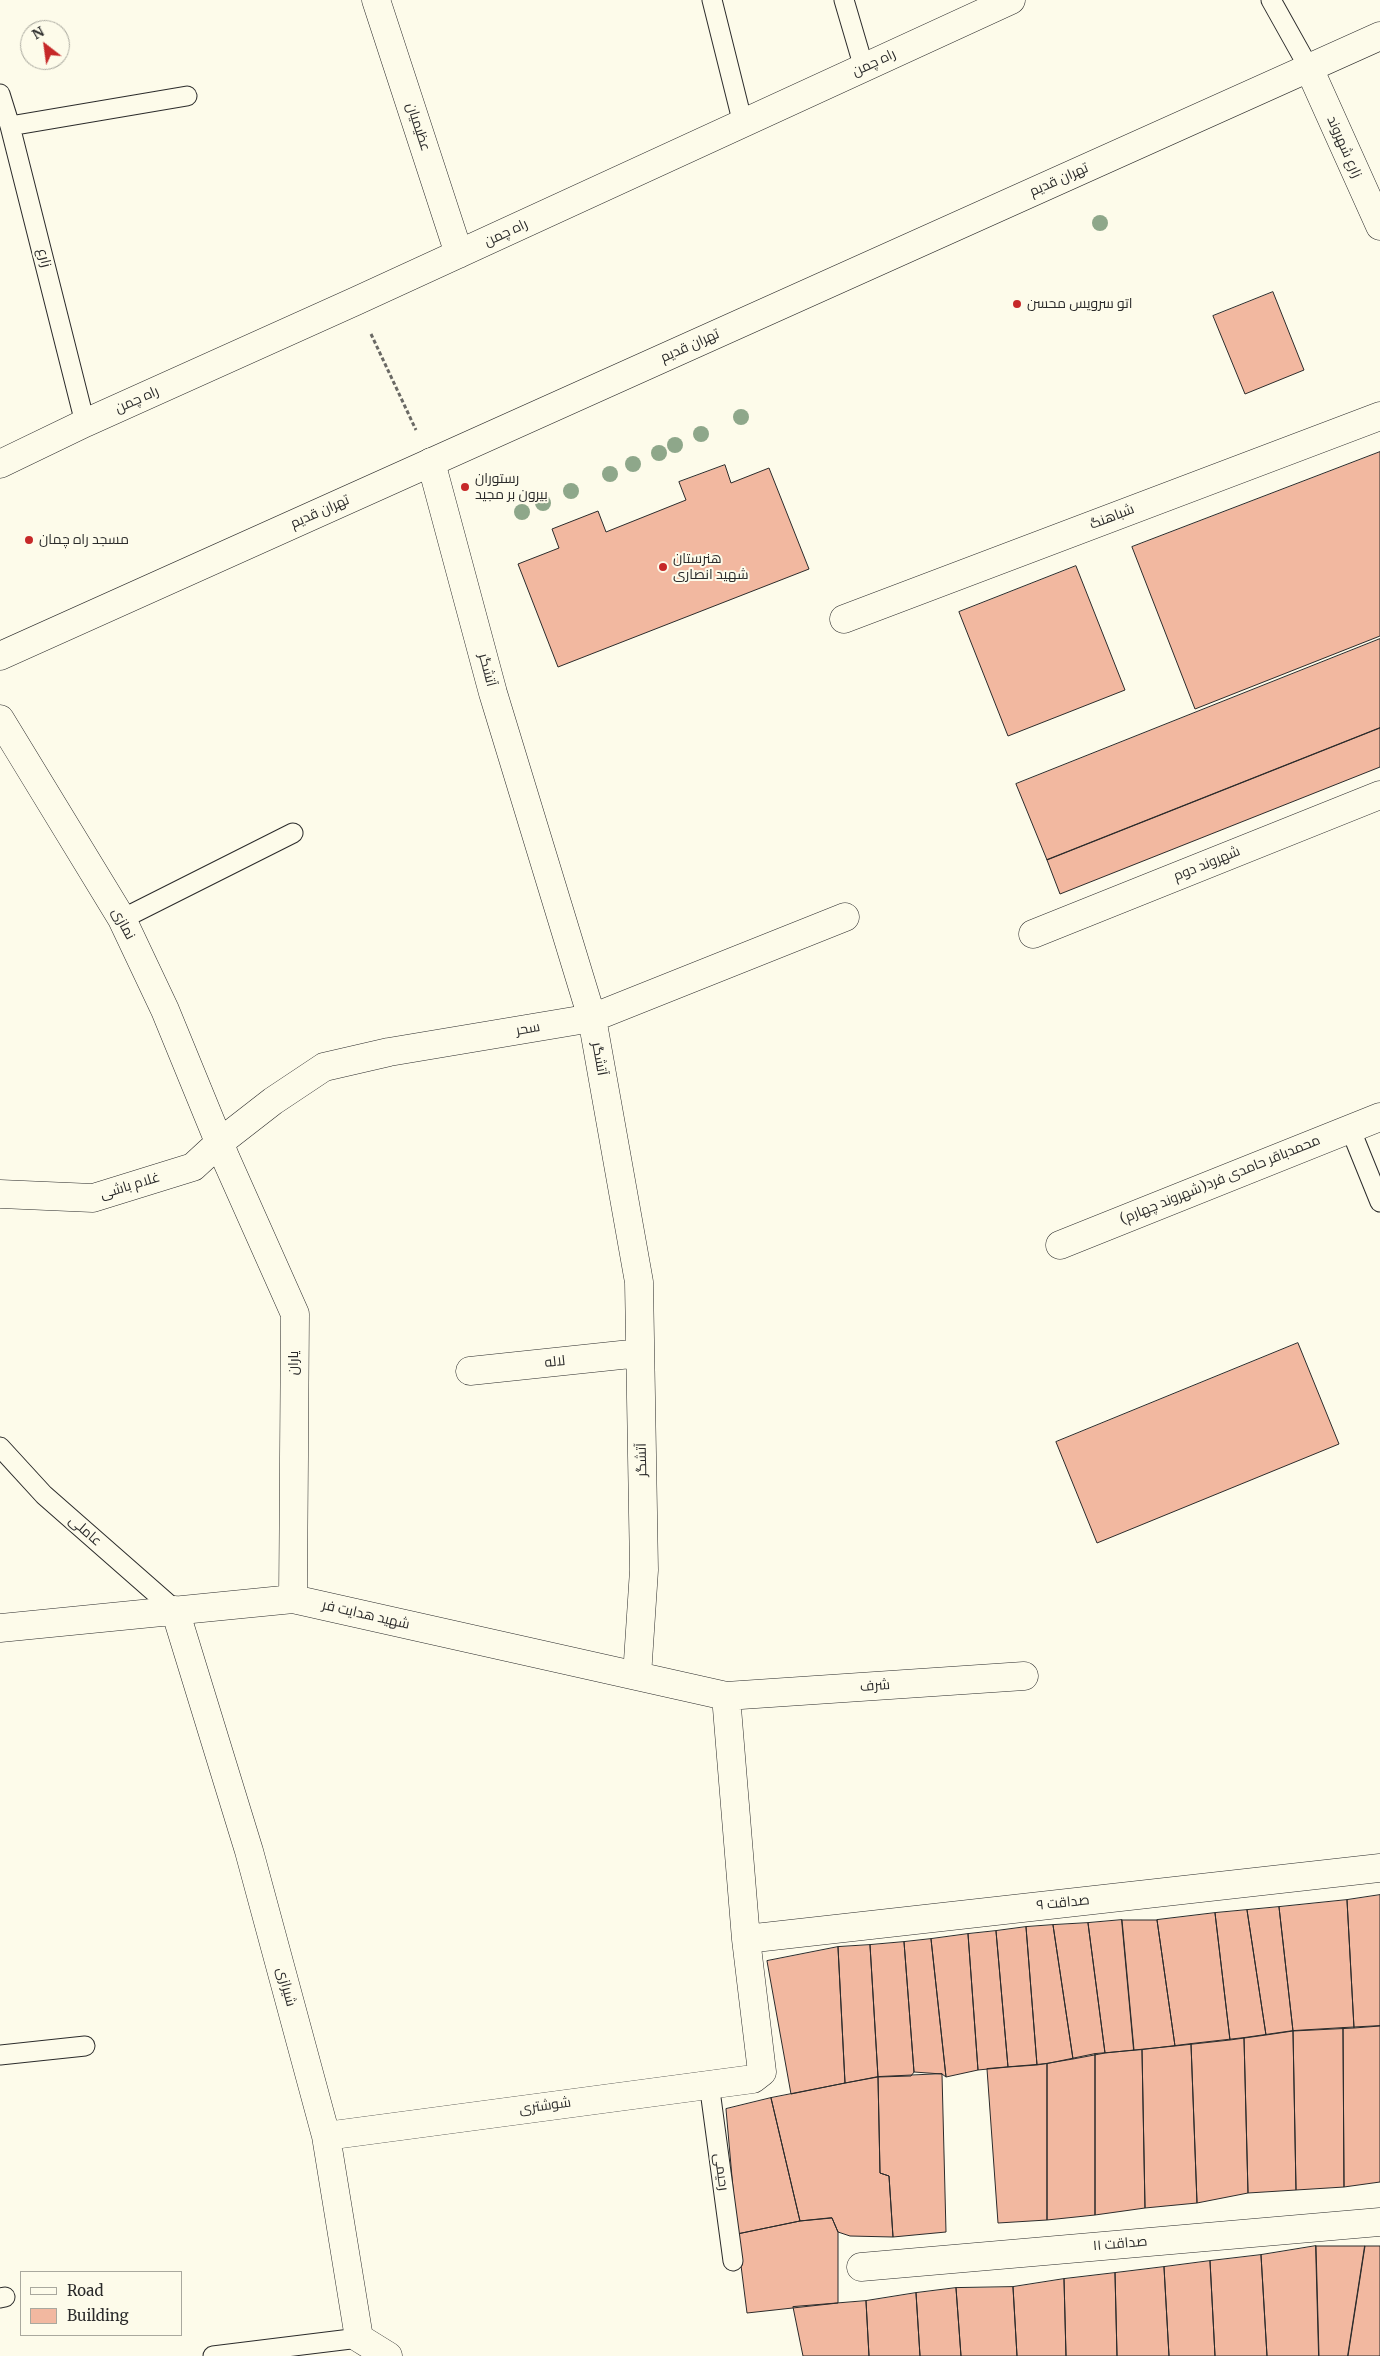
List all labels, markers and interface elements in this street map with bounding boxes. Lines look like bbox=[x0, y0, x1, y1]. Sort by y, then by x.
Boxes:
north arrow bbox=[20, 20, 70, 70]
text: N bbox=[29, 22, 47, 43]
street label: راه چمن bbox=[850, 46, 898, 80]
street label: عظیمیان bbox=[402, 101, 434, 153]
street label: زارع شهروند bbox=[1323, 113, 1365, 181]
street label: تهران قدیم bbox=[1027, 160, 1091, 200]
street label: راه چمن bbox=[482, 216, 530, 250]
street label: زارع bbox=[34, 247, 54, 269]
place label: اتو سرویس محسن bbox=[1027, 296, 1133, 312]
marker: اتو سرویس محسن bbox=[1011, 298, 1023, 310]
street label: تهران قدیم bbox=[658, 326, 722, 366]
street label: راه چمن bbox=[113, 383, 161, 417]
place label: رستوران بیرون بر مجید bbox=[475, 471, 548, 504]
marker: رستوران بیرون بر مجید bbox=[459, 481, 471, 493]
street label: تهران قدیم bbox=[288, 492, 352, 532]
street label: شباهنگ bbox=[1087, 501, 1137, 533]
place label: مسجد راه چمان bbox=[39, 532, 129, 548]
marker: مسجد راه چمان bbox=[23, 534, 35, 546]
place label: هنرستان شهید انصاری bbox=[673, 551, 749, 584]
marker: هنرستان شهید انصاری bbox=[657, 561, 669, 573]
street label: آتشگر bbox=[475, 652, 499, 688]
street label: شهروند دوم bbox=[1171, 843, 1243, 885]
street label: نمازی bbox=[108, 905, 138, 943]
street label: سحر bbox=[515, 1019, 541, 1039]
street label: آتشگر bbox=[588, 1041, 610, 1077]
street label: محمدباقر حامدی فرد(شهروند چهارم) bbox=[1117, 1132, 1323, 1228]
street label: غلام باشی bbox=[98, 1169, 162, 1203]
street label: یاران bbox=[286, 1351, 302, 1375]
street label: لاله bbox=[544, 1353, 566, 1371]
street label: آتشگر bbox=[633, 1443, 651, 1477]
street label: عاملی bbox=[65, 1512, 105, 1550]
street label: شهید هدایت فر bbox=[321, 1597, 411, 1633]
street label: شرف bbox=[859, 1677, 891, 1695]
street label: صداقت ۹ bbox=[1036, 1892, 1090, 1914]
street label: شیرازی bbox=[273, 1966, 299, 2008]
street label: شوشتری bbox=[518, 2094, 572, 2118]
street label: رحیمی bbox=[710, 2152, 732, 2192]
street label: صداقت ۱۱ bbox=[1092, 2233, 1148, 2255]
legend bbox=[20, 2271, 182, 2336]
text: Road bbox=[67, 2281, 103, 2300]
text: Building bbox=[67, 2306, 129, 2325]

